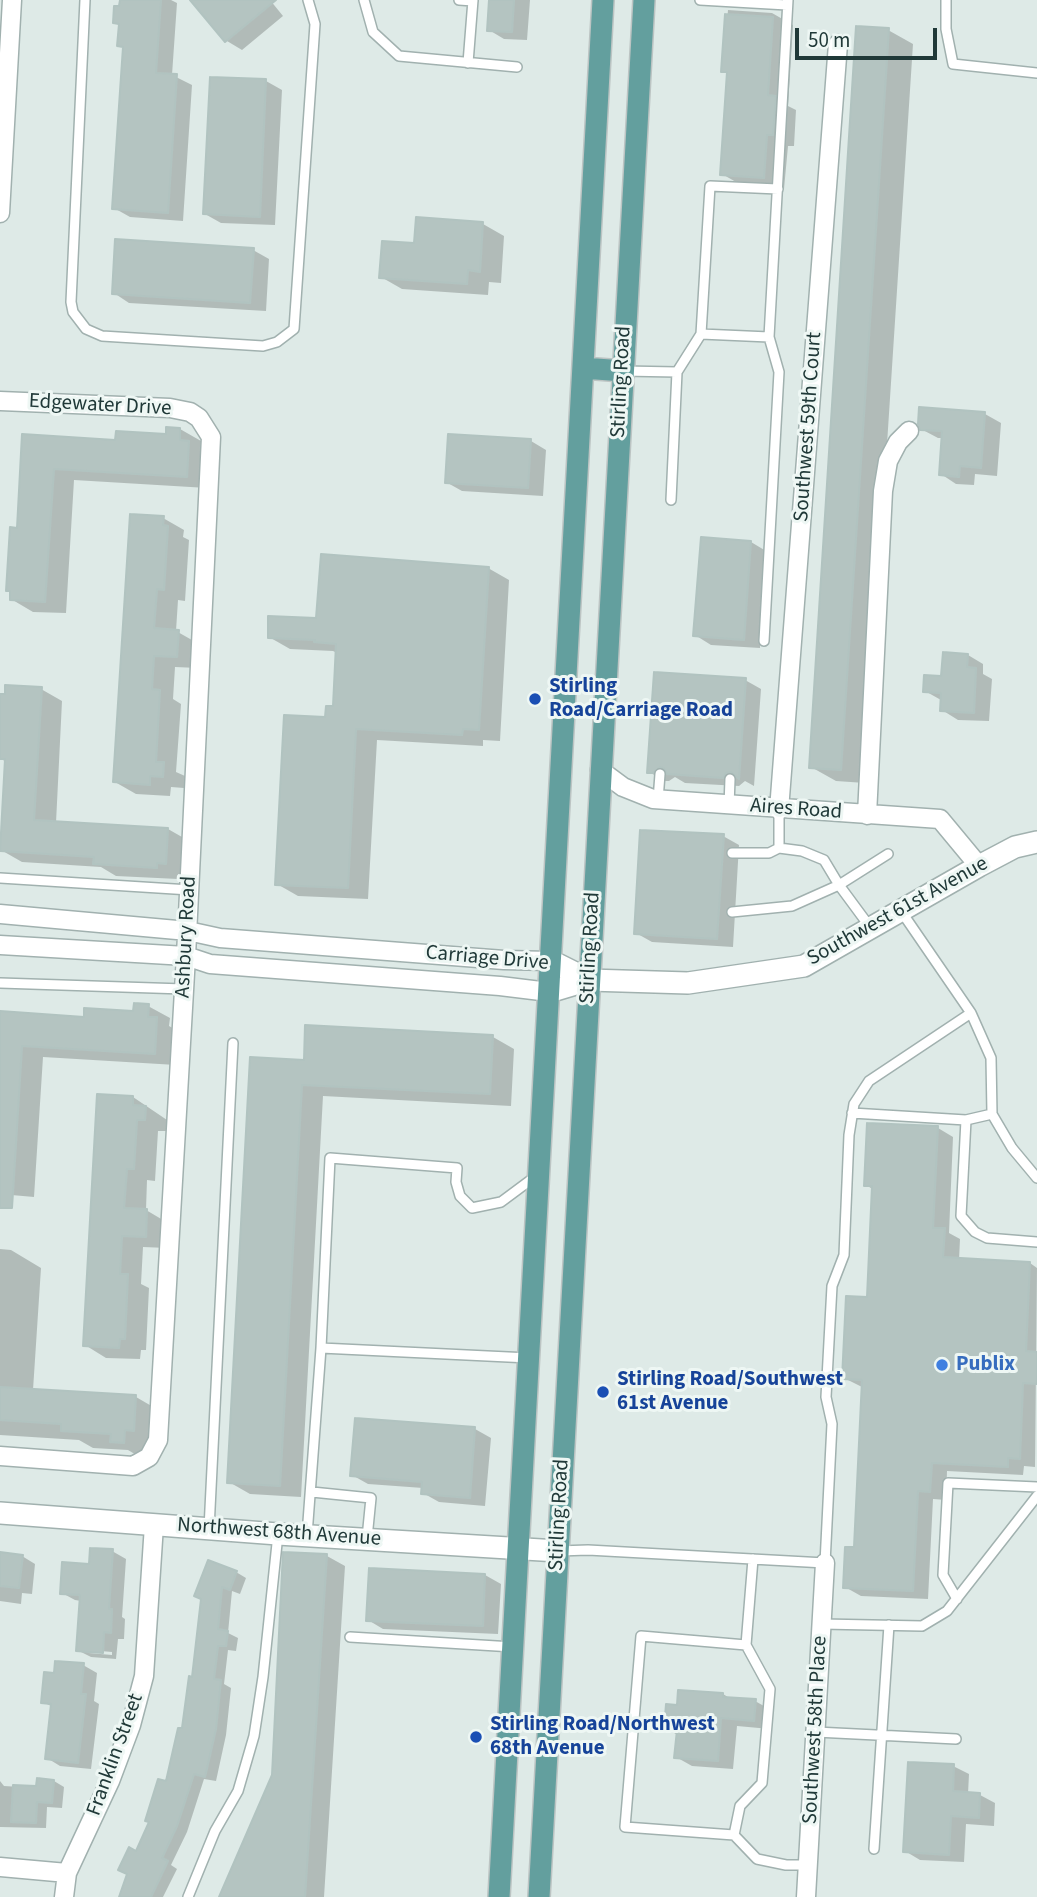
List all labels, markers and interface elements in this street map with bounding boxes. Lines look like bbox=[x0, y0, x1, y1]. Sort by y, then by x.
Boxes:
scale bar bbox=[799, 14, 941, 58]
text: 50 m bbox=[808, 25, 850, 55]
street label: Stirling Road bbox=[606, 325, 638, 439]
street label: Southwest 59th Court bbox=[790, 331, 828, 523]
street label: Edgewater Drive bbox=[28, 390, 172, 422]
place label: Stirling Road/Carriage Road bbox=[549, 674, 733, 724]
marker: Stirling Road/Carriage Road bbox=[527, 691, 543, 707]
street label: Aires Road bbox=[749, 794, 843, 826]
street label: Southwest 61st Avenue bbox=[803, 852, 993, 972]
street label: Ashbury Road bbox=[171, 875, 203, 999]
street label: Stirling Road bbox=[575, 891, 607, 1005]
street label: Carriage Drive bbox=[424, 941, 550, 977]
place label: Publix bbox=[956, 1352, 1015, 1378]
marker: Publix bbox=[934, 1357, 950, 1373]
place label: Stirling Road/Southwest 61st Avenue bbox=[617, 1367, 843, 1417]
marker: Stirling Road/Southwest 61st Avenue bbox=[595, 1384, 611, 1400]
street label: Stirling Road bbox=[544, 1458, 576, 1572]
street label: Northwest 68th Avenue bbox=[176, 1513, 382, 1553]
street label: Southwest 58th Place bbox=[798, 1635, 834, 1825]
street label: Franklin Street bbox=[82, 1691, 150, 1819]
place label: Stirling Road/Northwest 68th Avenue bbox=[490, 1712, 715, 1762]
marker: Stirling Road/Northwest 68th Avenue bbox=[468, 1729, 484, 1745]

